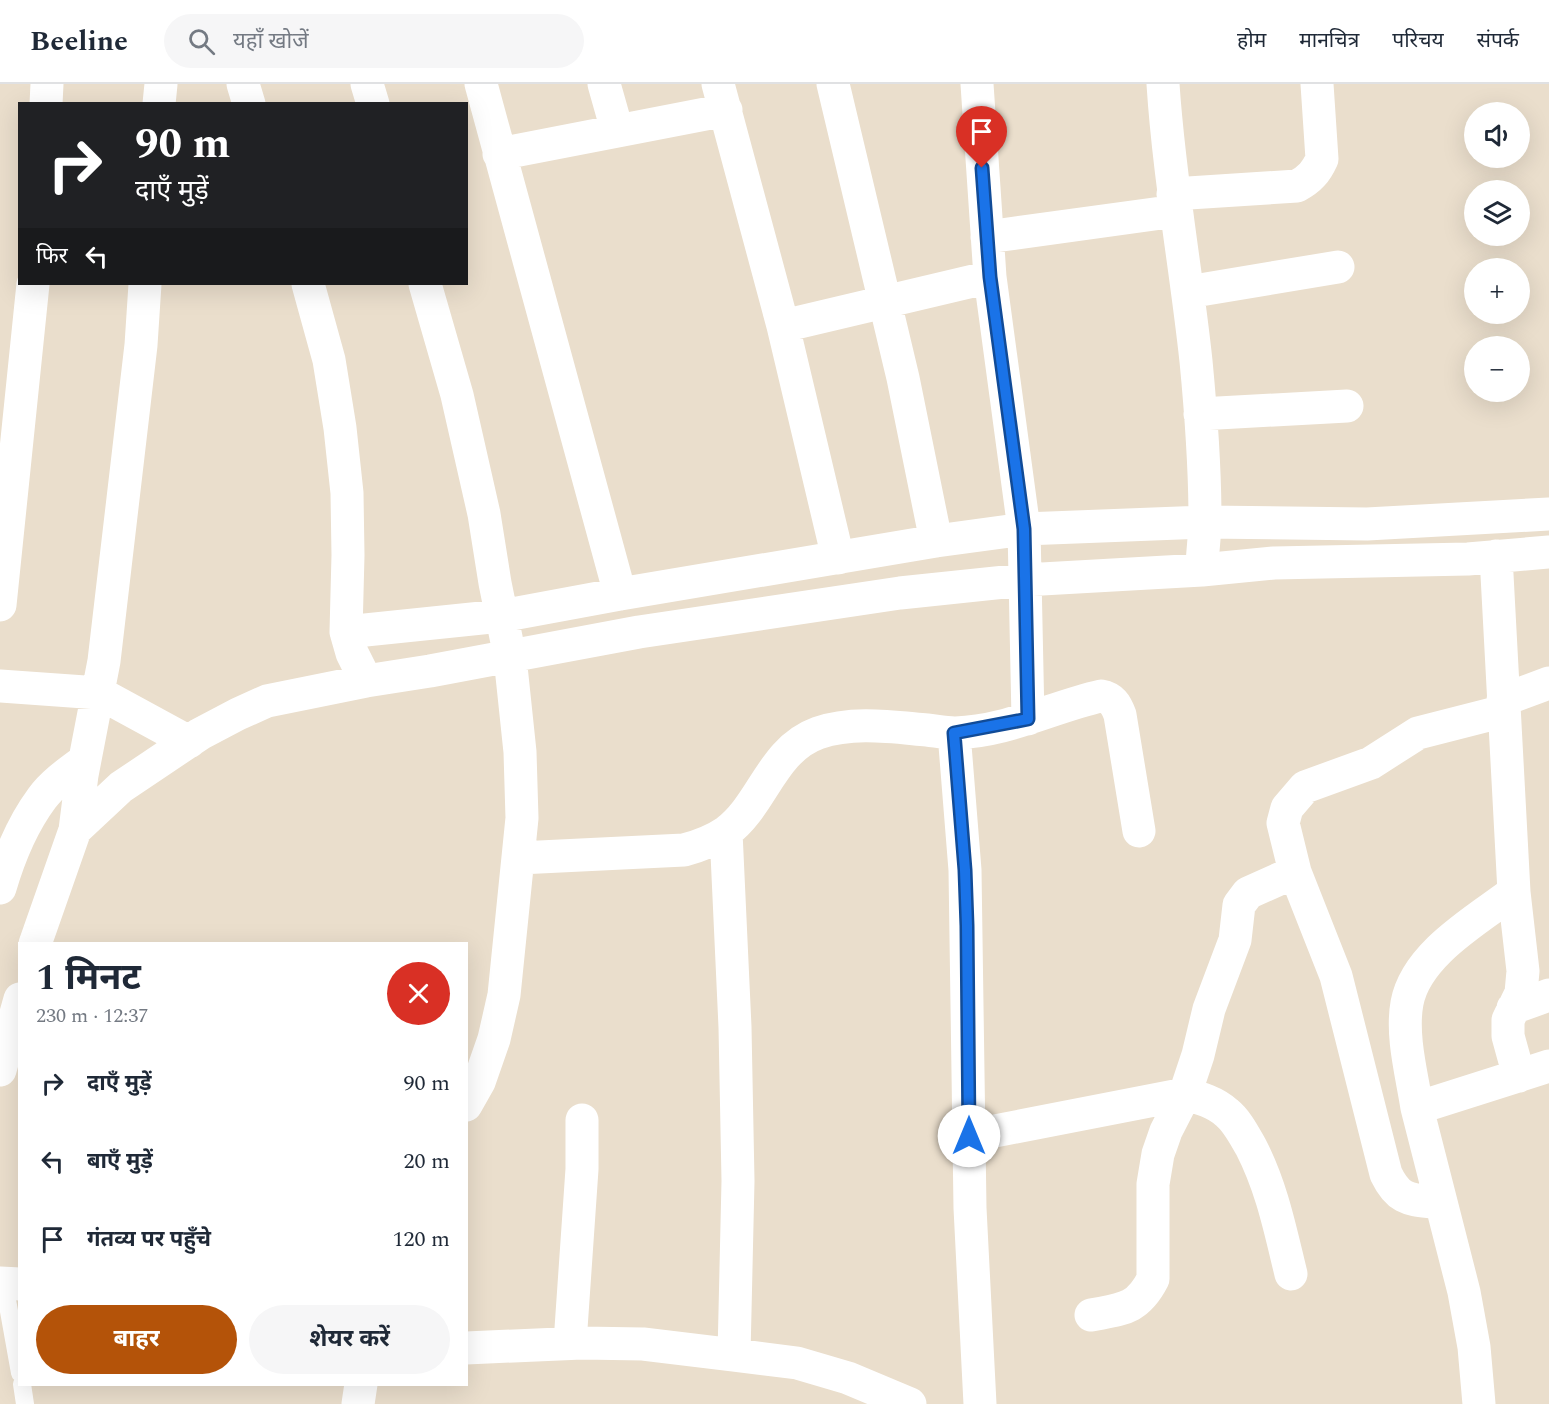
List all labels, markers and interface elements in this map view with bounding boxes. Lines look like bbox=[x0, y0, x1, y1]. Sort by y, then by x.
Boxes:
search box bbox=[164, 14, 584, 68]
text: Beeline bbox=[30, 20, 128, 63]
icon: search bbox=[185, 25, 218, 58]
text: यहाँ खोजें bbox=[233, 25, 309, 58]
text: होम bbox=[1237, 25, 1266, 57]
text: मानचित्र bbox=[1299, 25, 1359, 57]
text: परिचय bbox=[1392, 25, 1444, 57]
text: संपर्क bbox=[1477, 25, 1519, 57]
map controls bbox=[1464, 102, 1530, 402]
button: sound bbox=[1464, 102, 1530, 168]
pin bbox=[956, 106, 1007, 168]
text: 90 m bbox=[135, 113, 230, 176]
icon: arrive bbox=[965, 115, 998, 148]
icon: right bbox=[36, 126, 114, 204]
text: दाएँ मुड़ें bbox=[135, 170, 209, 212]
button: layers bbox=[1464, 180, 1530, 246]
text: फिर bbox=[36, 240, 68, 273]
icon: left bbox=[80, 240, 113, 273]
button: + bbox=[1464, 258, 1530, 324]
button: − bbox=[1464, 336, 1530, 402]
text: 1 मिनट bbox=[36, 951, 141, 1006]
button: close bbox=[387, 962, 450, 1025]
text: 230 m · 12:37 bbox=[36, 1001, 148, 1031]
icon: right bbox=[36, 1067, 69, 1100]
text: दाएँ मुड़ें bbox=[87, 1067, 152, 1100]
text: 90 m bbox=[404, 1067, 450, 1100]
position arrow bbox=[937, 1104, 1001, 1168]
icon: left bbox=[36, 1145, 69, 1178]
text: बाएँ मुड़ें bbox=[87, 1145, 153, 1178]
text: 20 m bbox=[404, 1145, 450, 1178]
icon: arrive bbox=[36, 1223, 69, 1256]
text: गंतव्य पर पहुँचे bbox=[87, 1223, 211, 1256]
text: 120 m bbox=[393, 1223, 450, 1256]
button: बाहर bbox=[36, 1305, 237, 1374]
button: शेयर करें bbox=[249, 1305, 450, 1374]

